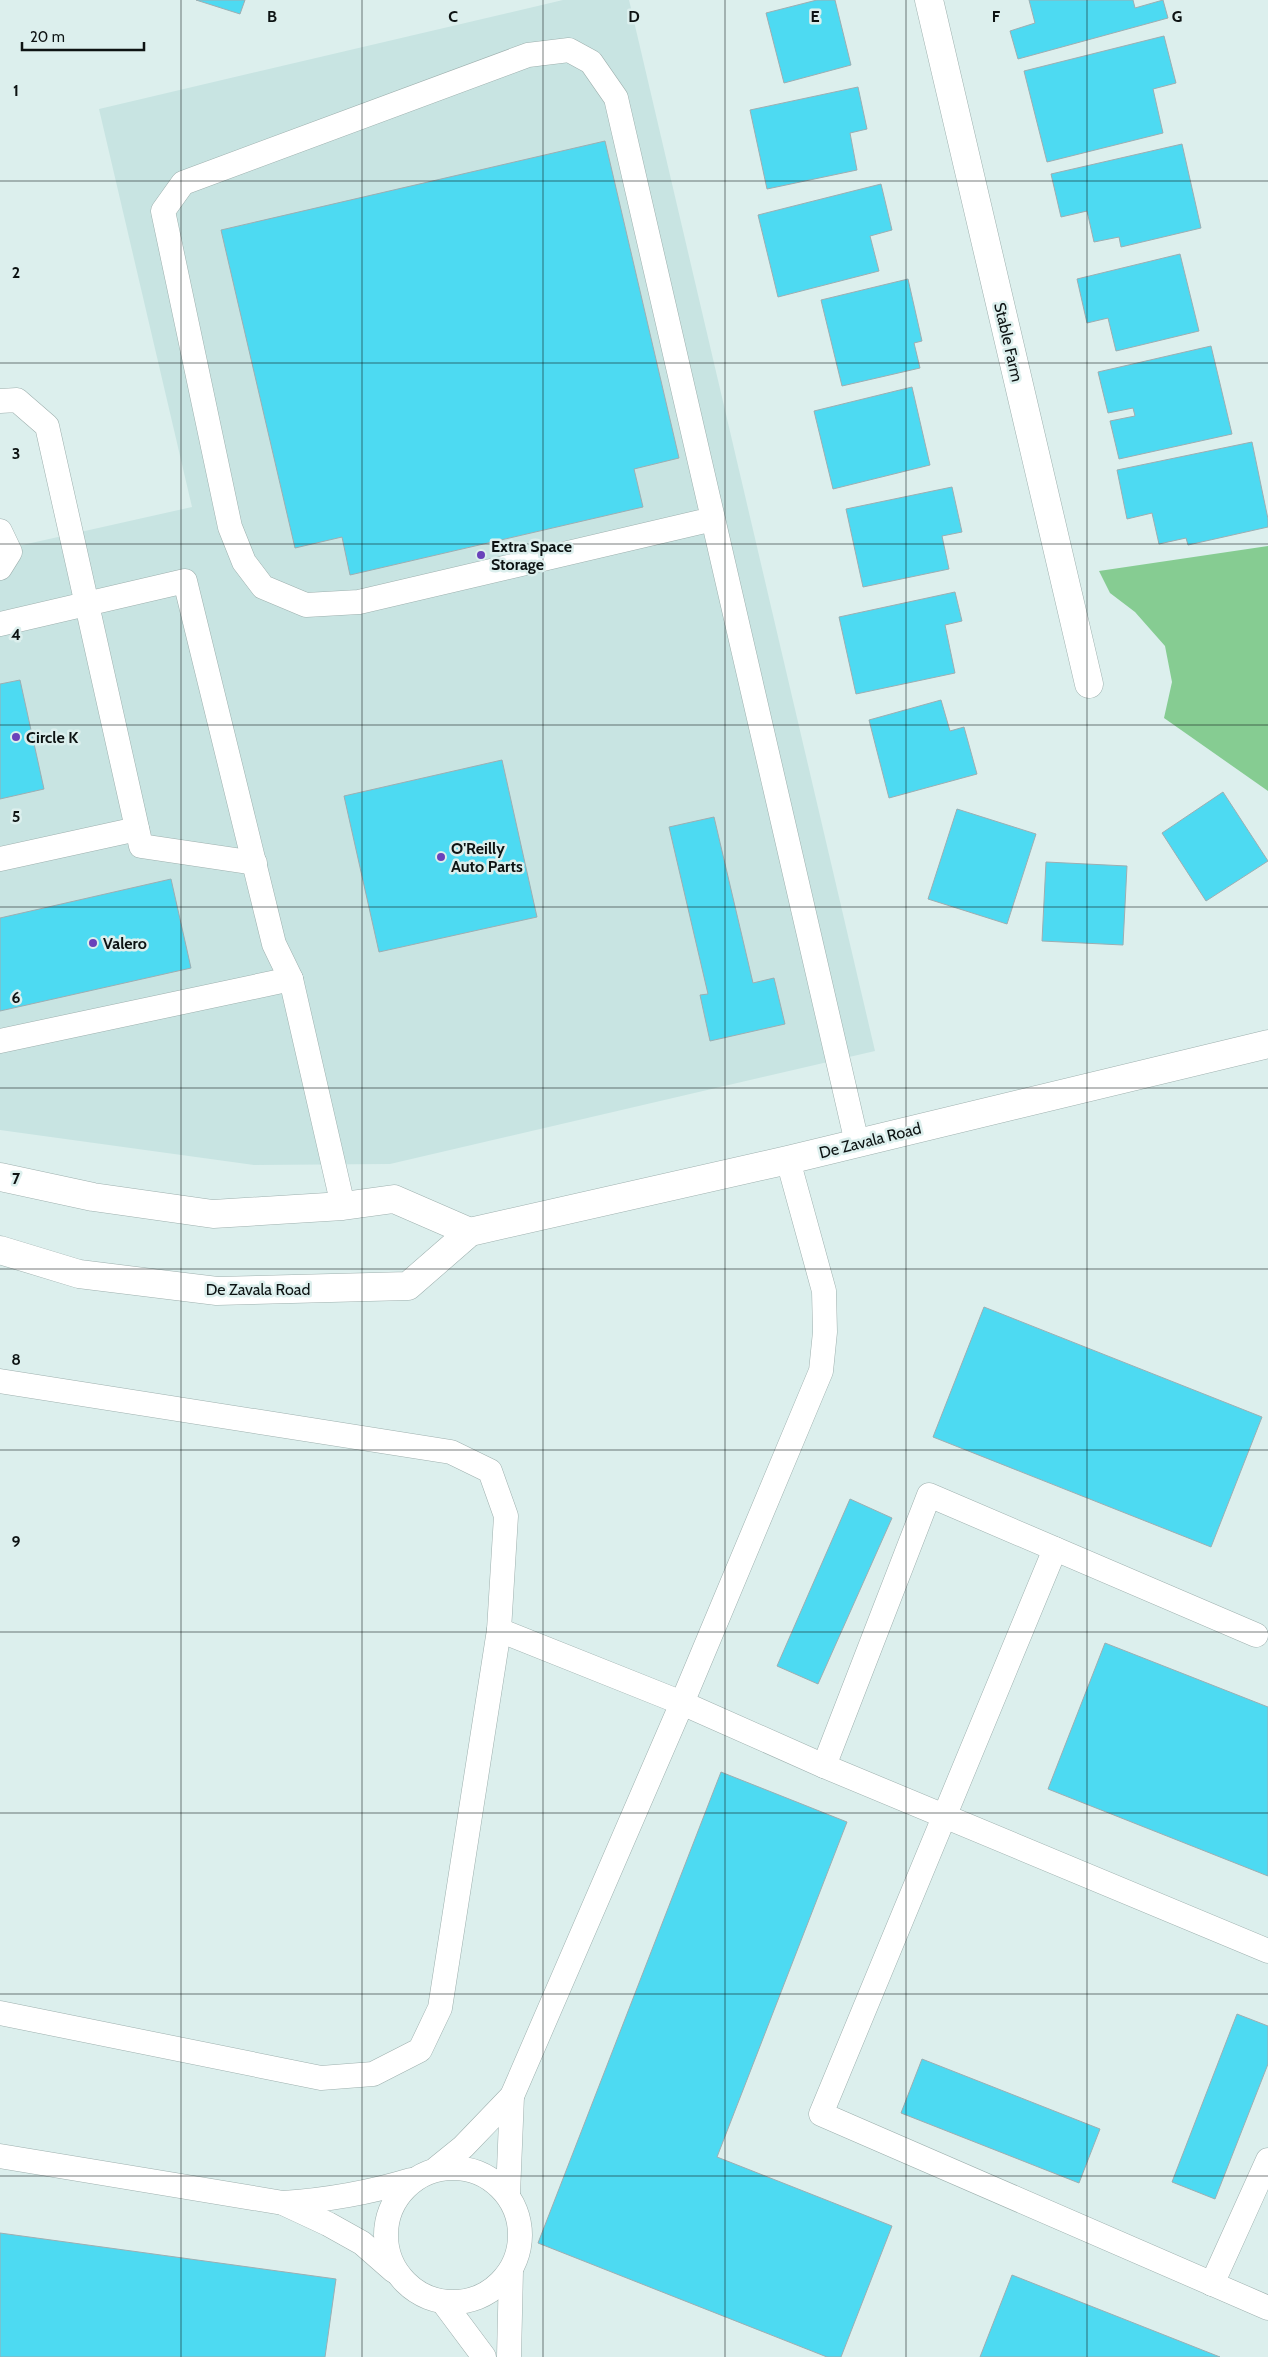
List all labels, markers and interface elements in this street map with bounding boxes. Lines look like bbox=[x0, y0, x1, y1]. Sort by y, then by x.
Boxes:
text: B bbox=[267, 7, 277, 26]
text: C bbox=[448, 7, 458, 26]
text: D bbox=[628, 7, 640, 26]
text: E bbox=[810, 7, 820, 26]
text: F bbox=[992, 7, 1001, 26]
text: G bbox=[1172, 7, 1182, 26]
scale bar bbox=[22, 20, 145, 52]
text: 20 m bbox=[30, 28, 65, 46]
text: 1 bbox=[13, 81, 19, 100]
text: 2 bbox=[12, 263, 20, 282]
street label: Stable Farm bbox=[990, 301, 1027, 384]
text: 3 bbox=[12, 444, 20, 463]
place label: Extra Space Storage bbox=[491, 537, 572, 574]
marker: Extra Space Storage bbox=[475, 549, 487, 561]
text: 4 bbox=[11, 625, 21, 644]
place label: Circle K bbox=[26, 728, 78, 747]
marker: Circle K bbox=[10, 731, 22, 743]
text: 5 bbox=[12, 807, 20, 826]
place label: O'Reilly Auto Parts bbox=[451, 839, 523, 876]
marker: O'Reilly Auto Parts bbox=[435, 851, 447, 863]
place label: Valero bbox=[103, 934, 147, 953]
marker: Valero bbox=[87, 937, 99, 949]
text: 6 bbox=[12, 988, 21, 1007]
street label: De Zavala Road bbox=[817, 1119, 923, 1162]
text: 7 bbox=[12, 1169, 21, 1188]
street label: De Zavala Road bbox=[206, 1280, 310, 1299]
text: 8 bbox=[11, 1350, 21, 1369]
text: 9 bbox=[12, 1532, 21, 1551]

